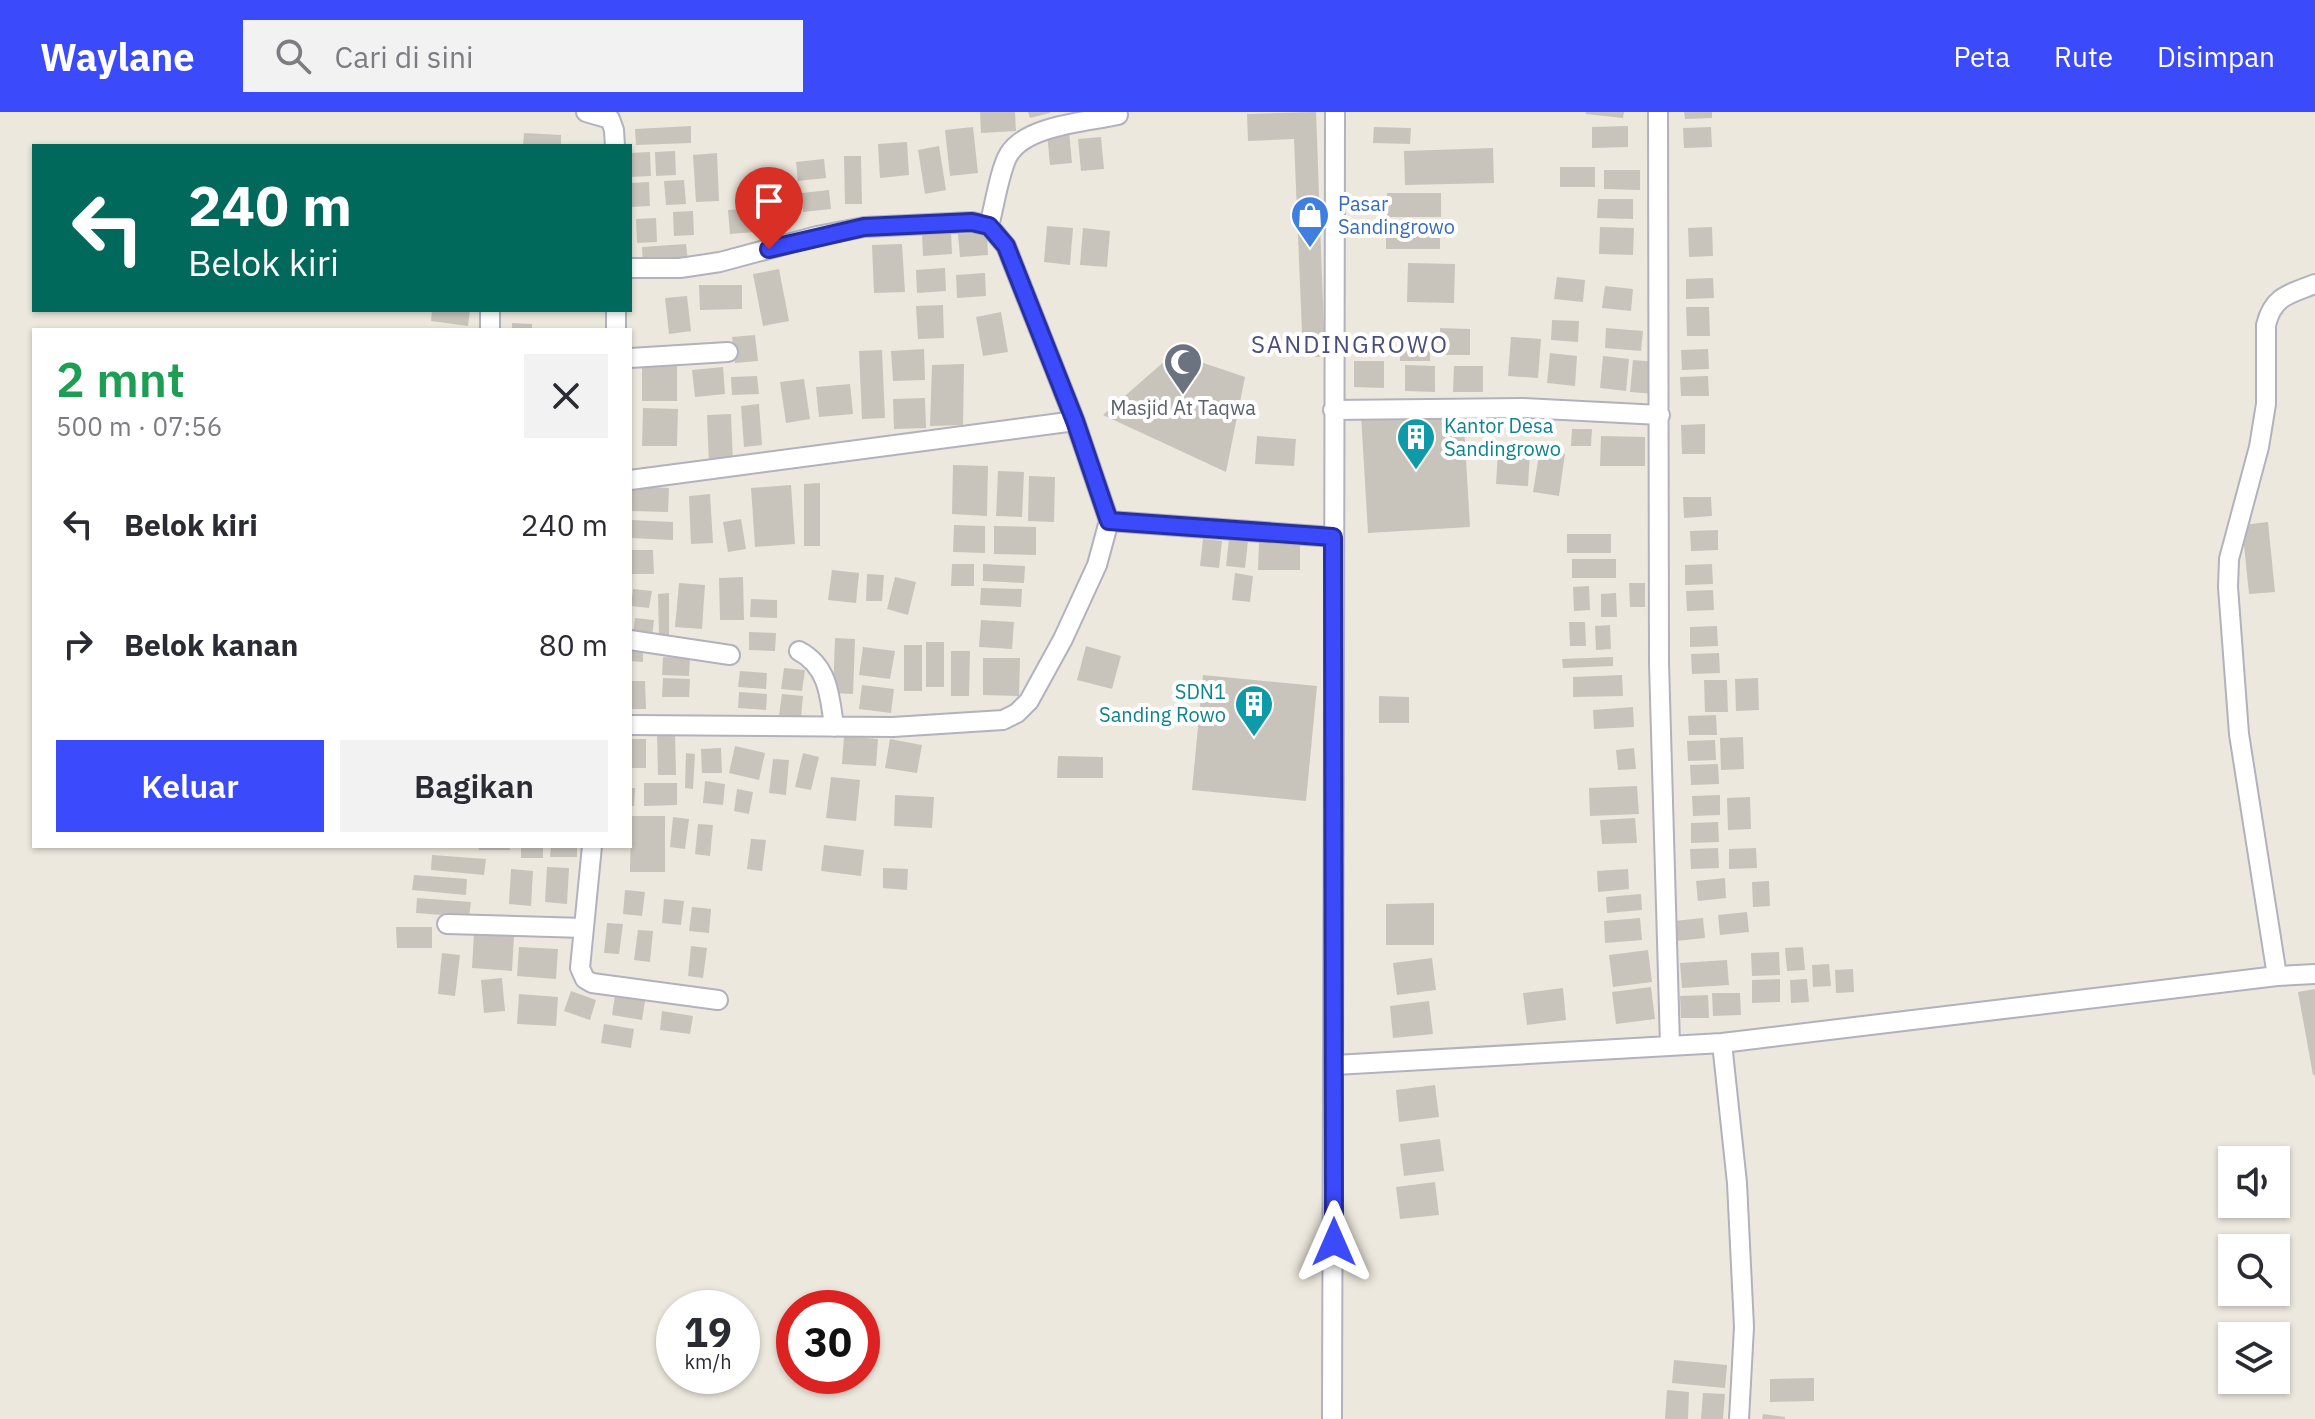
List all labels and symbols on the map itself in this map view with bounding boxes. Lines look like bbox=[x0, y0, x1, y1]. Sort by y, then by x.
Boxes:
pin bbox=[735, 167, 803, 249]
place label: Pasar Sandingrowo bbox=[1338, 190, 1455, 240]
shop icon: Pasar Sandingrowo bbox=[1289, 194, 1331, 249]
district label: SANDINGROWO bbox=[1251, 328, 1449, 360]
mosque icon: Masjid At Taqwa bbox=[1162, 341, 1204, 396]
place label: Masjid At Taqwa bbox=[1110, 394, 1256, 421]
place label: Kantor Desa Sandingrowo bbox=[1444, 412, 1561, 462]
building icon: Kantor Desa Sandingrowo bbox=[1395, 416, 1437, 471]
place label: SDN1 Sanding Rowo bbox=[1099, 678, 1226, 728]
building icon: SDN1 Sanding Rowo bbox=[1233, 683, 1275, 738]
position arrow bbox=[1292, 1200, 1376, 1284]
speed limit sign: 30 bbox=[776, 1290, 880, 1394]

